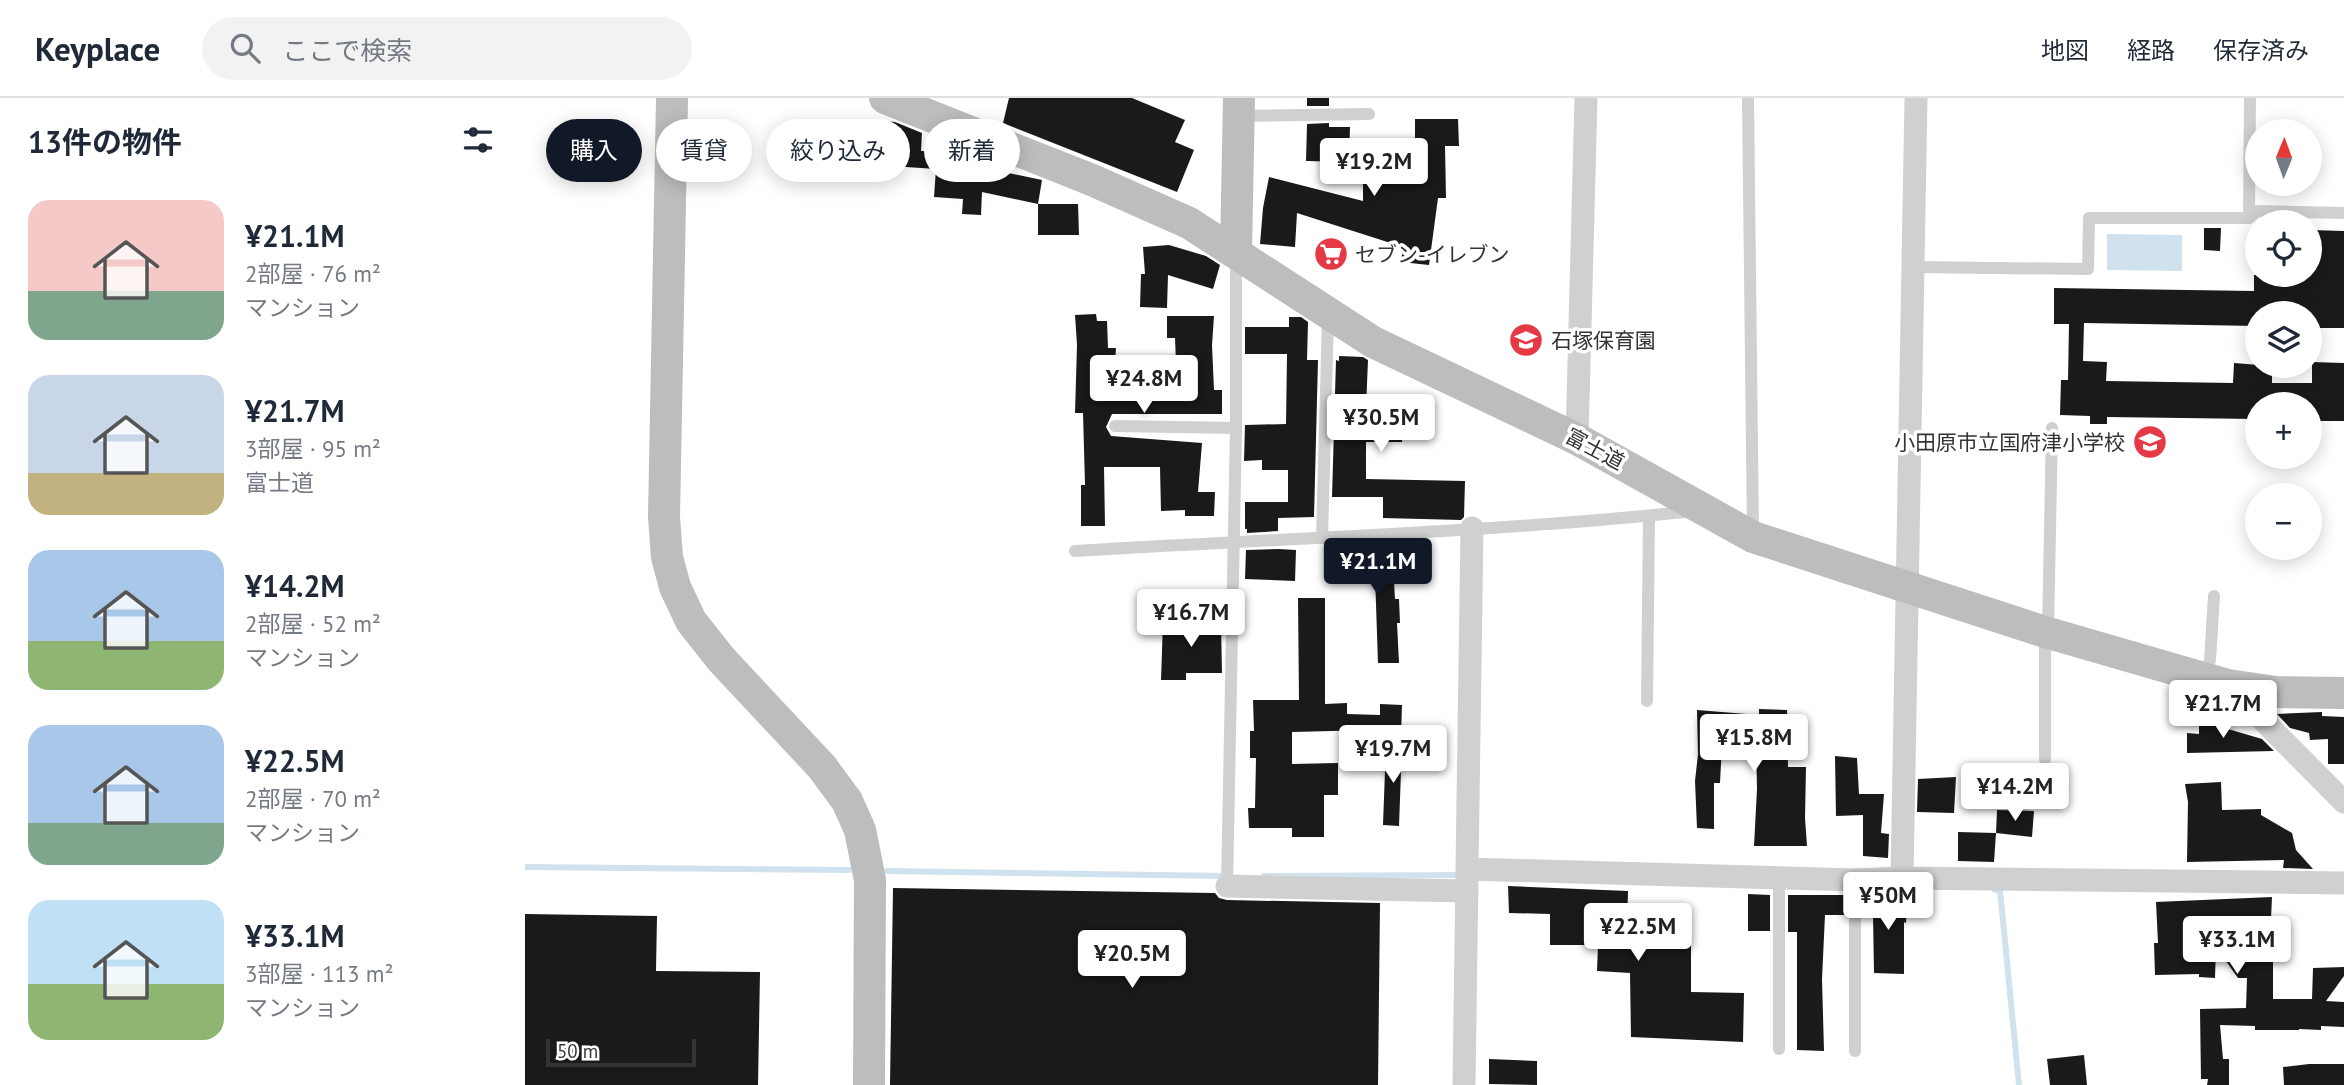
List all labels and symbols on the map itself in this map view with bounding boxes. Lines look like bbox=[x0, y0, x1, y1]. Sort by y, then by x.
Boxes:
north arrow bbox=[2245, 119, 2322, 196]
pin: ¥19.2M bbox=[1317, 139, 1431, 198]
supermarket icon: セブン-イレブン bbox=[1312, 235, 1350, 273]
place label: セブン-イレブン bbox=[1355, 241, 1510, 268]
school or university icon: 石塚保育園 bbox=[1507, 321, 1545, 359]
place label: 石塚保育園 bbox=[1551, 327, 1656, 354]
pin: ¥24.8M bbox=[1087, 356, 1201, 415]
pin: ¥30.5M bbox=[1324, 394, 1438, 454]
street label: 富士道 bbox=[1561, 422, 1629, 476]
school or university icon: 小田原市立国府津小学校 bbox=[2131, 423, 2169, 461]
place label: 小田原市立国府津小学校 bbox=[1894, 429, 2125, 456]
pin: ¥21.1M bbox=[1321, 538, 1435, 598]
pin: ¥16.7M bbox=[1134, 589, 1248, 649]
pin: ¥21.7M bbox=[2166, 680, 2280, 740]
pin: ¥15.8M bbox=[1697, 714, 1811, 774]
pin: ¥19.7M bbox=[1336, 726, 1450, 785]
pin: ¥14.2M bbox=[1958, 764, 2072, 823]
pin: ¥50M bbox=[1847, 872, 1929, 932]
pin: ¥22.5M bbox=[1581, 904, 1695, 963]
pin: ¥33.1M bbox=[2180, 916, 2294, 976]
pin: ¥20.5M bbox=[1075, 930, 1189, 990]
scale bar bbox=[546, 1036, 697, 1068]

